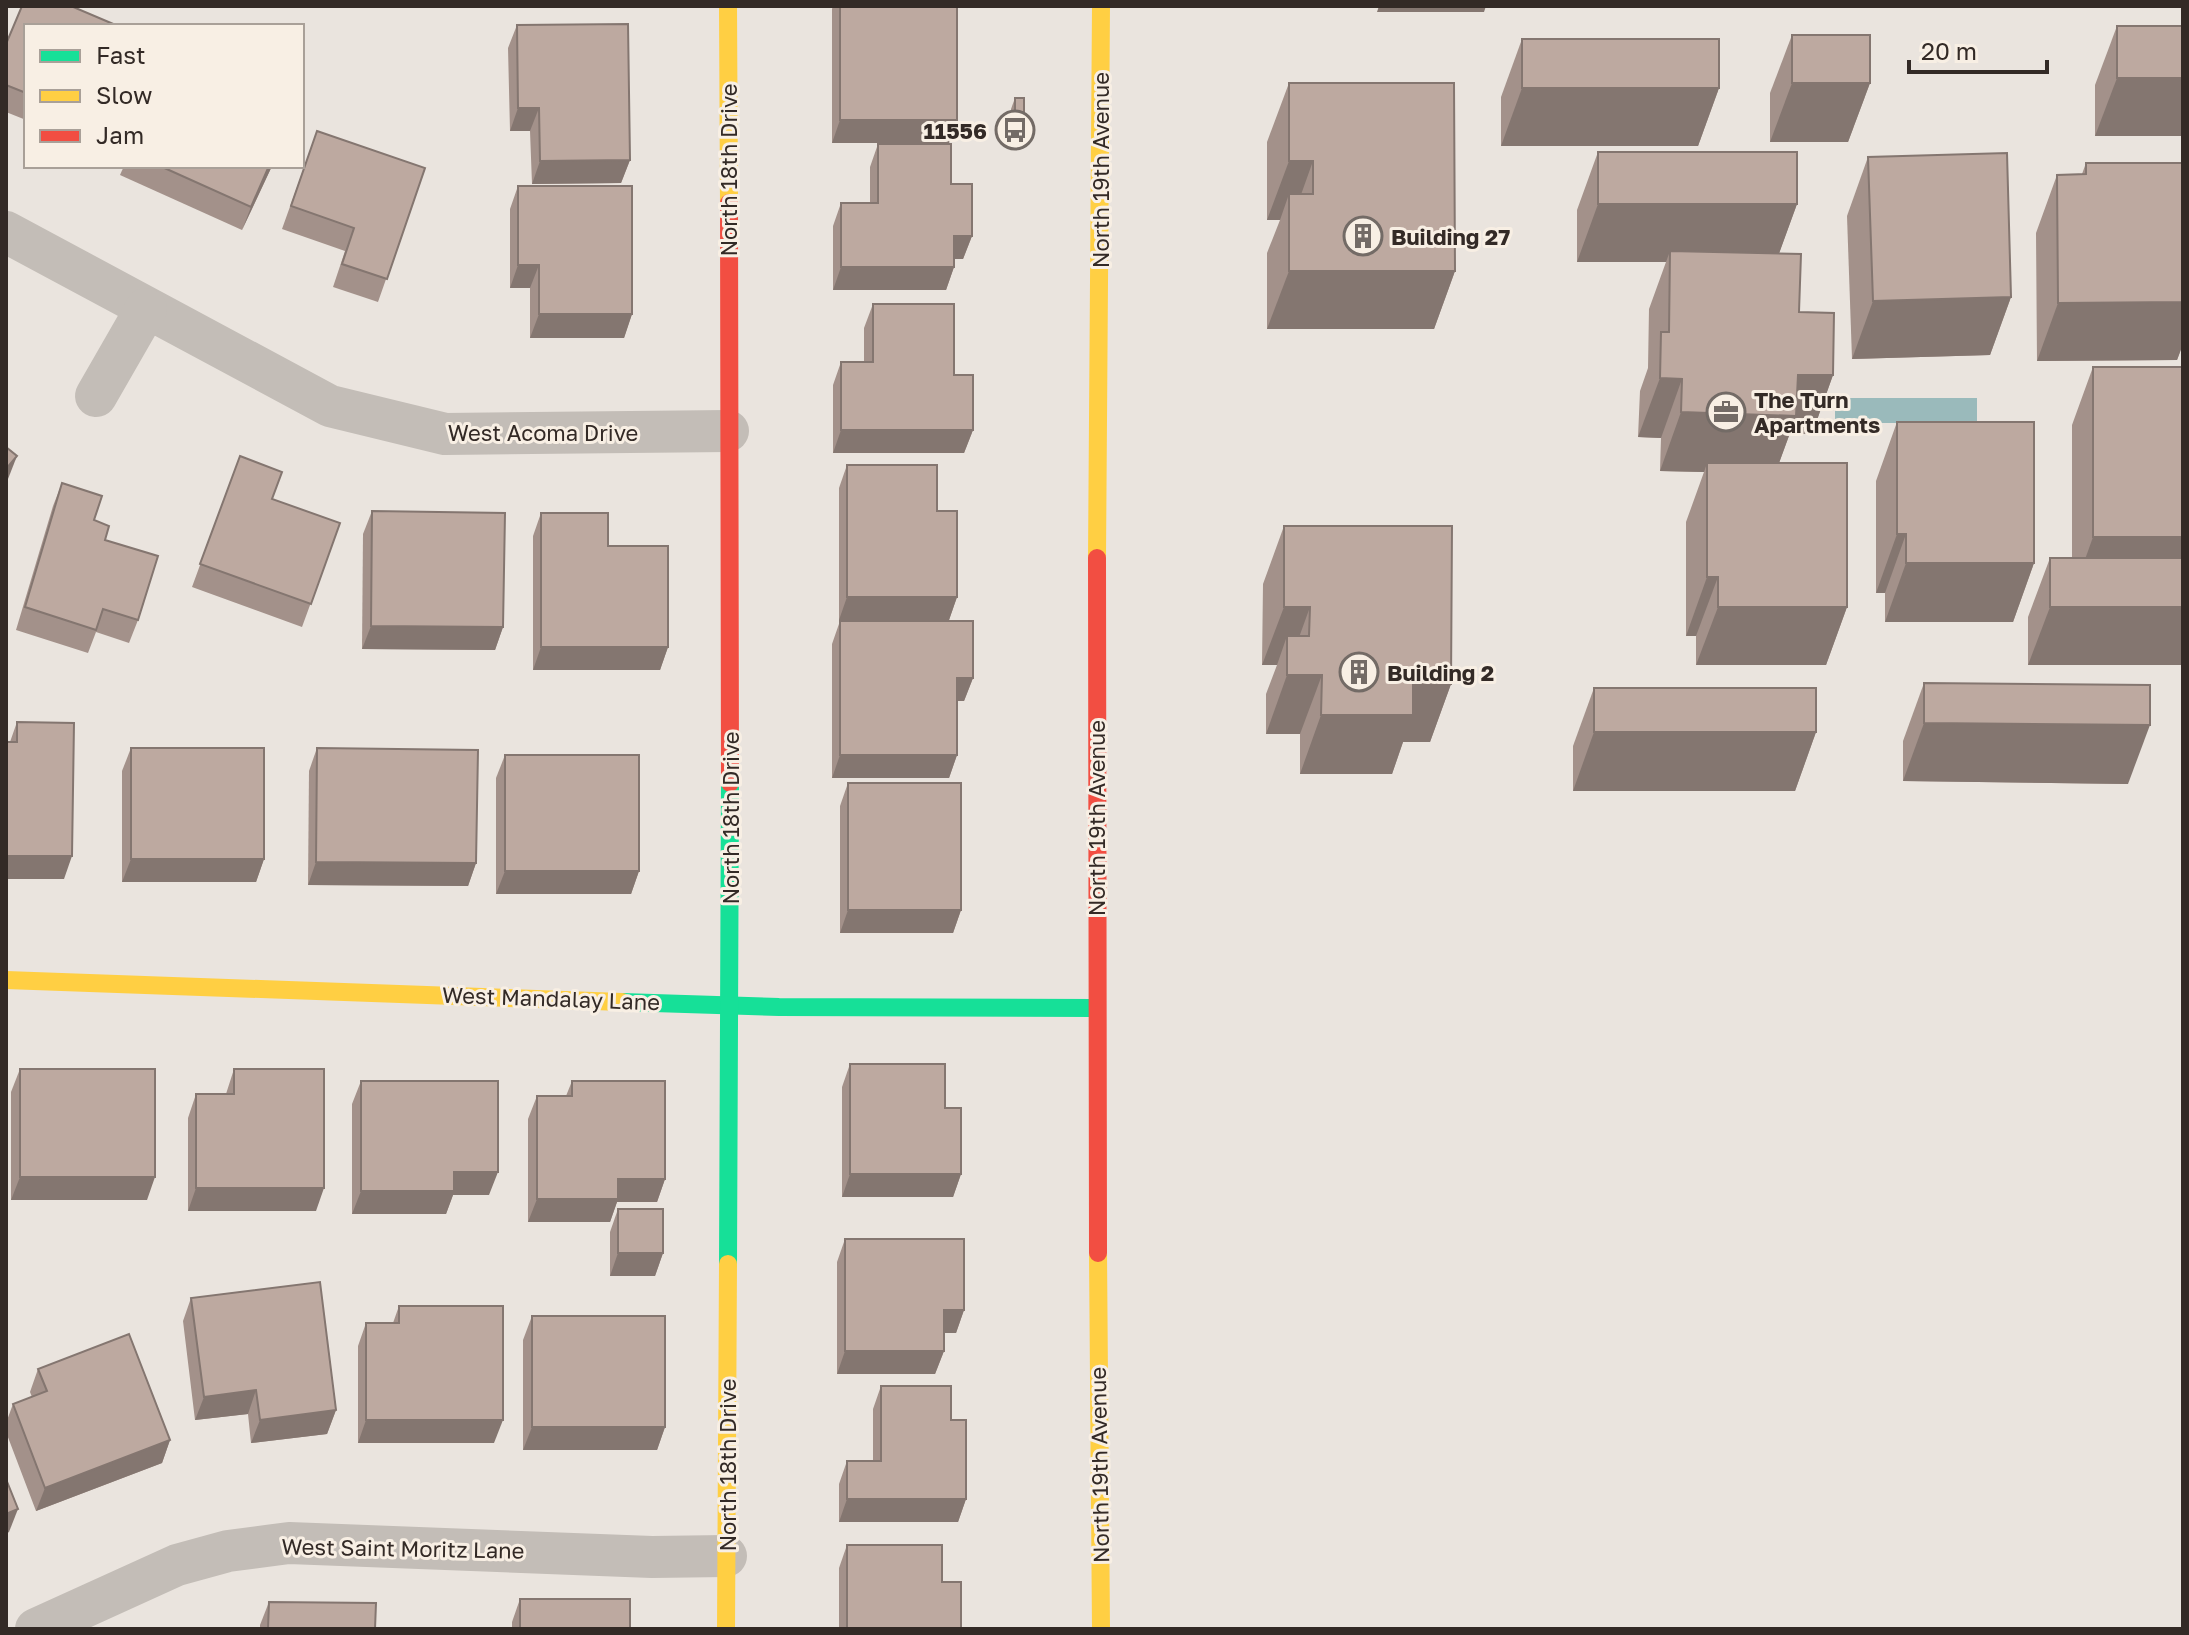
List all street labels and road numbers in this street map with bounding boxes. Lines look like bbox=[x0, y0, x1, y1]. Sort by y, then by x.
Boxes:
street label: North 19th Avenue bbox=[1087, 72, 1114, 268]
street label: North 18th Drive bbox=[715, 83, 742, 257]
street label: West Acoma Drive bbox=[448, 419, 638, 446]
street label: North 19th Avenue bbox=[1083, 720, 1110, 916]
street label: North 18th Drive bbox=[717, 731, 744, 905]
street label: West Mandalay Lane bbox=[442, 981, 660, 1015]
street label: North 19th Avenue bbox=[1084, 1367, 1114, 1563]
street label: North 18th Drive bbox=[714, 1378, 741, 1552]
street label: West Saint Moritz Lane bbox=[281, 1532, 525, 1564]

